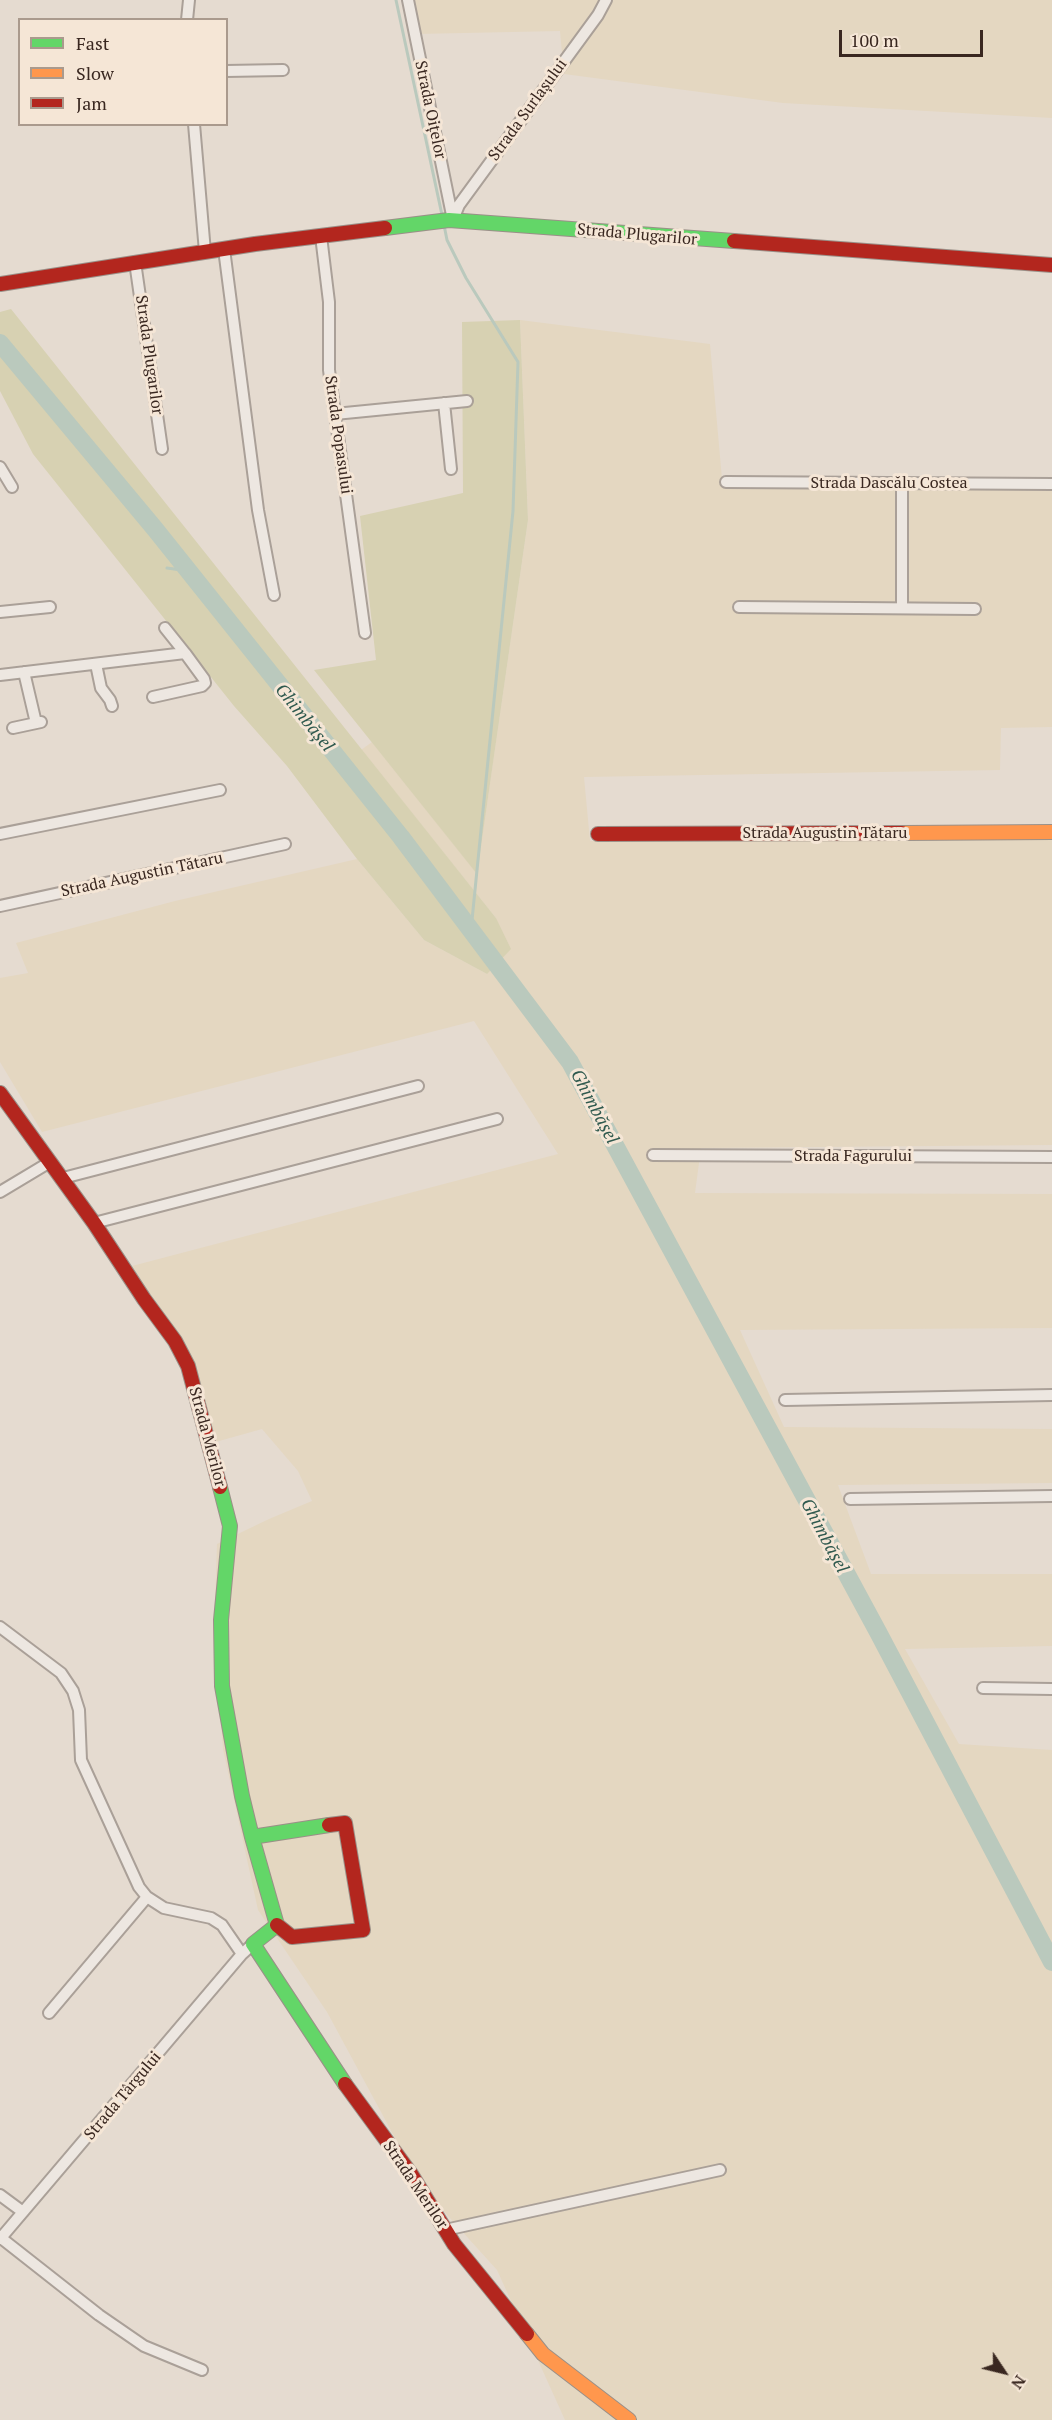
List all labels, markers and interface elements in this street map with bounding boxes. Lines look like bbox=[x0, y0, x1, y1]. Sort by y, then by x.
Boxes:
legend bbox=[18, 18, 228, 126]
scale bar bbox=[842, 18, 986, 56]
text: 100 m bbox=[850, 28, 899, 52]
text: Fast bbox=[76, 31, 109, 55]
street label: Strada Surlașului bbox=[485, 55, 571, 165]
street label: Strada Oițelor bbox=[410, 59, 450, 161]
text: Slow bbox=[76, 61, 114, 85]
text: Jam bbox=[76, 91, 107, 115]
street label: Strada Plugarilor bbox=[576, 220, 698, 250]
street label: Strada Plugarilor bbox=[131, 294, 167, 416]
street label: Strada Popasului bbox=[320, 374, 356, 496]
street label: Strada Dascălu Costea bbox=[810, 473, 968, 493]
water label: Ghimbășel bbox=[270, 680, 338, 756]
street label: Strada Augustin Tătaru bbox=[742, 823, 908, 843]
street label: Strada Augustin Tătaru bbox=[59, 848, 225, 902]
water label: Ghimbășel bbox=[565, 1066, 623, 1148]
street label: Strada Fagurului bbox=[794, 1146, 912, 1166]
street label: Strada Merilor bbox=[184, 1385, 230, 1489]
water label: Ghimbășel bbox=[795, 1495, 853, 1577]
street label: Strada Târgului bbox=[80, 2048, 166, 2144]
street label: Strada Merilor bbox=[378, 2137, 452, 2233]
north arrow bbox=[974, 2342, 1034, 2402]
text: N bbox=[1006, 2371, 1031, 2394]

